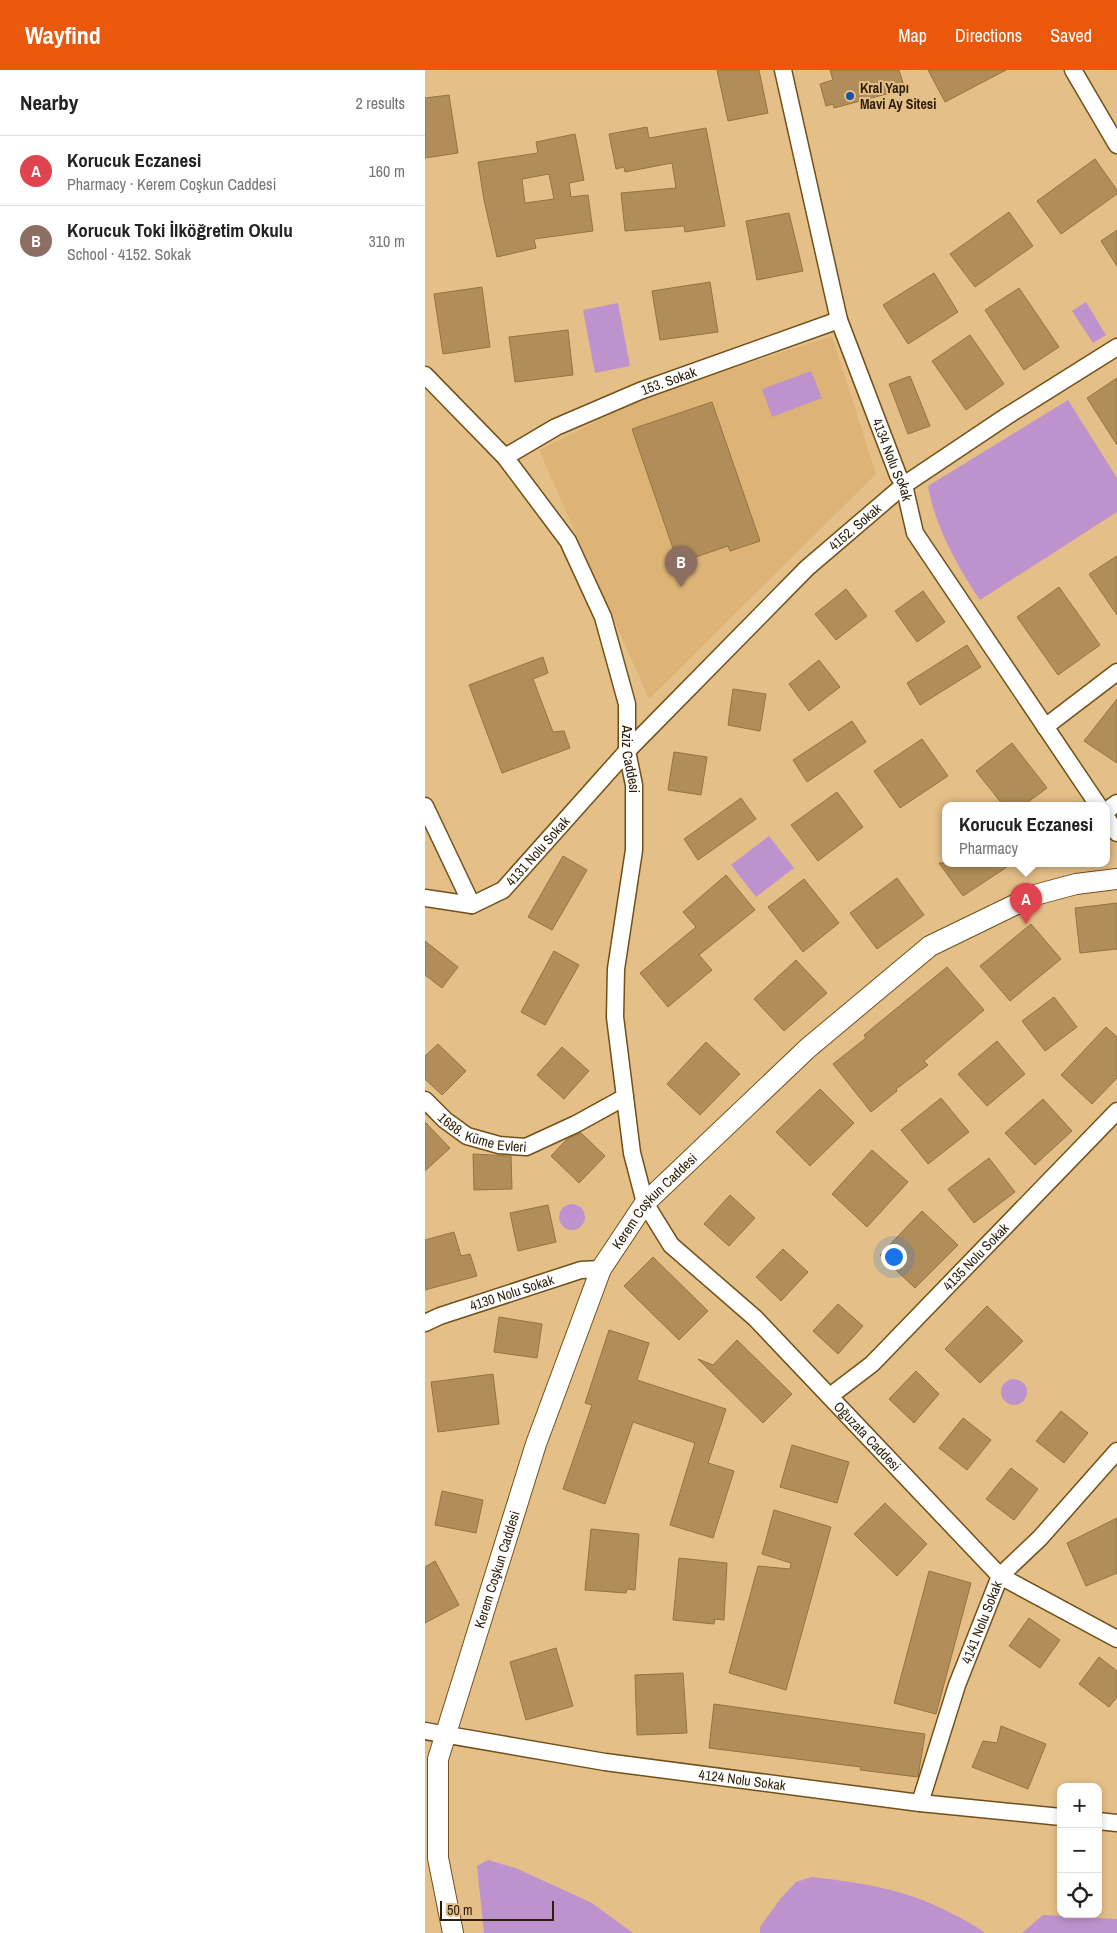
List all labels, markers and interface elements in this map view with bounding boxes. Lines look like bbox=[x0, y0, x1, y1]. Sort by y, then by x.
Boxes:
text: Wayfind bbox=[25, 19, 101, 51]
text: Map bbox=[898, 23, 927, 48]
text: Directions bbox=[955, 23, 1022, 48]
text: Saved bbox=[1050, 23, 1092, 48]
place label: Kral Yapı Mavi Ay Sitesi bbox=[860, 79, 936, 113]
text: Nearby bbox=[20, 88, 78, 117]
marker: Kral Yapı Mavi Ay Sitesi bbox=[844, 90, 856, 102]
text: 2 results bbox=[355, 92, 405, 114]
text: Korucuk Eczanesi bbox=[67, 147, 201, 173]
text: A bbox=[31, 160, 41, 182]
text: 160 m bbox=[369, 160, 405, 182]
text: Pharmacy · Kerem Coşkun Caddesi bbox=[67, 173, 276, 195]
text: Korucuk Toki İlköğretim Okulu bbox=[67, 217, 293, 243]
text: B bbox=[31, 230, 41, 252]
text: 310 m bbox=[369, 230, 405, 252]
text: School · 4152. Sokak bbox=[67, 243, 191, 265]
street label: 153. Sokak bbox=[639, 363, 699, 399]
street label: 4134 Nolu Sokak bbox=[868, 416, 916, 503]
street label: 4152. Sokak bbox=[825, 499, 885, 555]
pin: B bbox=[665, 546, 697, 587]
street label: Aziz Caddesi bbox=[618, 724, 643, 793]
popup bbox=[942, 802, 1110, 867]
text: Korucuk Eczanesi bbox=[959, 811, 1093, 837]
street label: 4131 Nolu Sokak bbox=[502, 812, 574, 890]
text: Pharmacy bbox=[959, 837, 1018, 859]
pin: A bbox=[1010, 883, 1042, 924]
street label: 1688. Küme Evleri bbox=[434, 1109, 527, 1156]
street label: Kerem Coşkun Caddesi bbox=[608, 1149, 701, 1252]
street label: 4135 Nolu Sokak bbox=[939, 1219, 1013, 1295]
your location bbox=[881, 1244, 907, 1270]
street label: 4130 Nolu Sokak bbox=[467, 1270, 556, 1315]
street label: Oğuzata Caddesi bbox=[830, 1398, 905, 1475]
street label: Kerem Coşkun Caddesi bbox=[470, 1509, 524, 1630]
street label: 4141 Nolu Sokak bbox=[957, 1578, 1006, 1666]
street label: 4124 Nolu Sokak bbox=[698, 1765, 787, 1794]
map controls bbox=[1057, 1783, 1102, 1918]
button: + bbox=[1057, 1783, 1102, 1828]
button: − bbox=[1057, 1828, 1102, 1873]
button: locate bbox=[1057, 1873, 1102, 1918]
scale bar bbox=[440, 1898, 554, 1921]
text: 50 m bbox=[447, 1901, 473, 1919]

